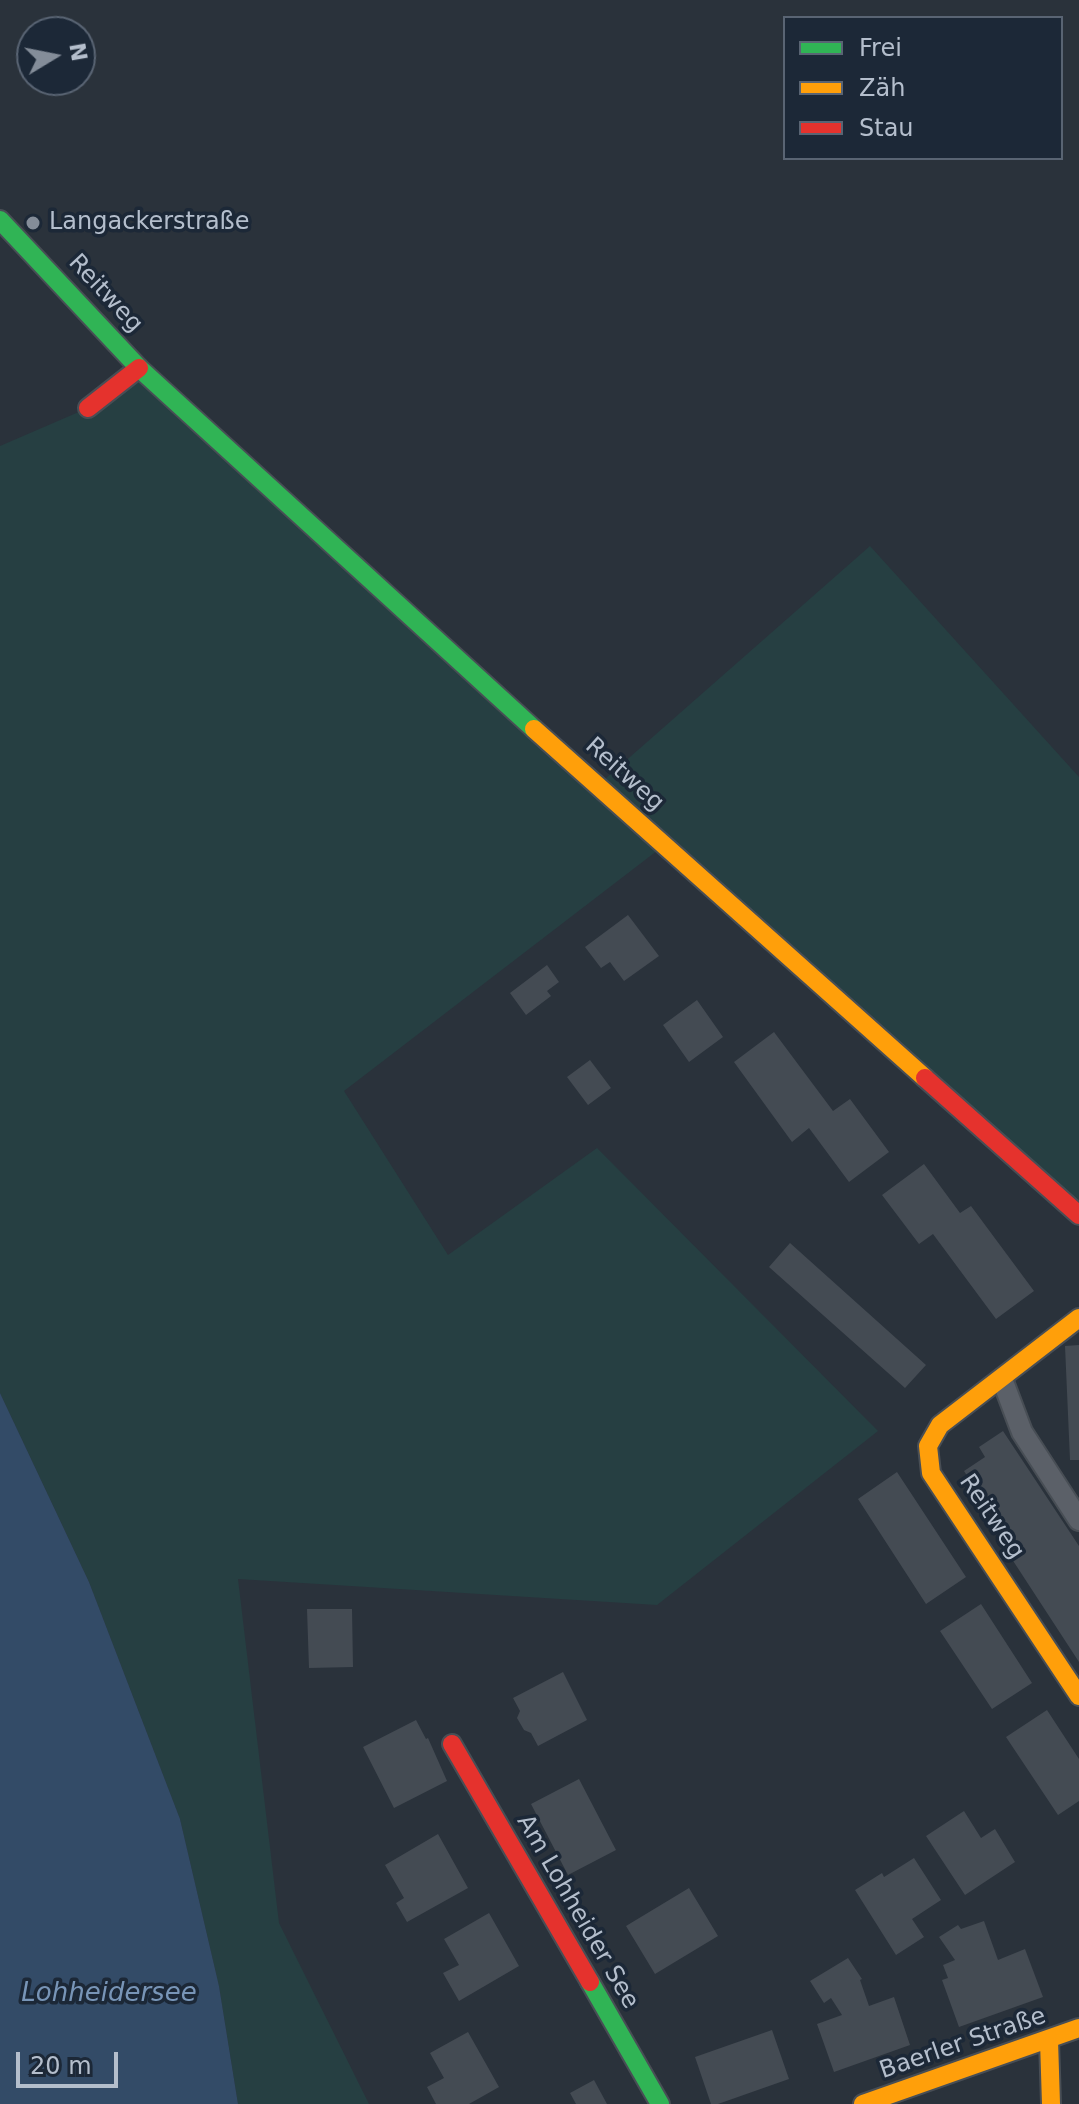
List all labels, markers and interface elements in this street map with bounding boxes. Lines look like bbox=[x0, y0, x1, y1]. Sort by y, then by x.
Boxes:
north arrow bbox=[16, 16, 96, 96]
legend bbox=[783, 16, 1063, 160]
text: Frei bbox=[859, 34, 902, 62]
text: N bbox=[64, 41, 92, 63]
text: Zäh bbox=[859, 74, 905, 102]
text: Stau bbox=[859, 114, 914, 142]
place label: Langackerstraße bbox=[49, 209, 249, 237]
marker: Langackerstraße bbox=[24, 214, 42, 232]
street label: Reitweg bbox=[62, 249, 148, 339]
street label: Reitweg bbox=[579, 732, 669, 818]
street label: Reitweg bbox=[952, 1469, 1030, 1565]
street label: Am Lohheider See bbox=[510, 1810, 644, 2014]
water label: Lohheidersee bbox=[21, 1978, 197, 2010]
street label: Baerler Straße bbox=[876, 2002, 1050, 2086]
scale bar bbox=[20, 2036, 122, 2086]
text: 20 m bbox=[30, 2052, 92, 2080]

